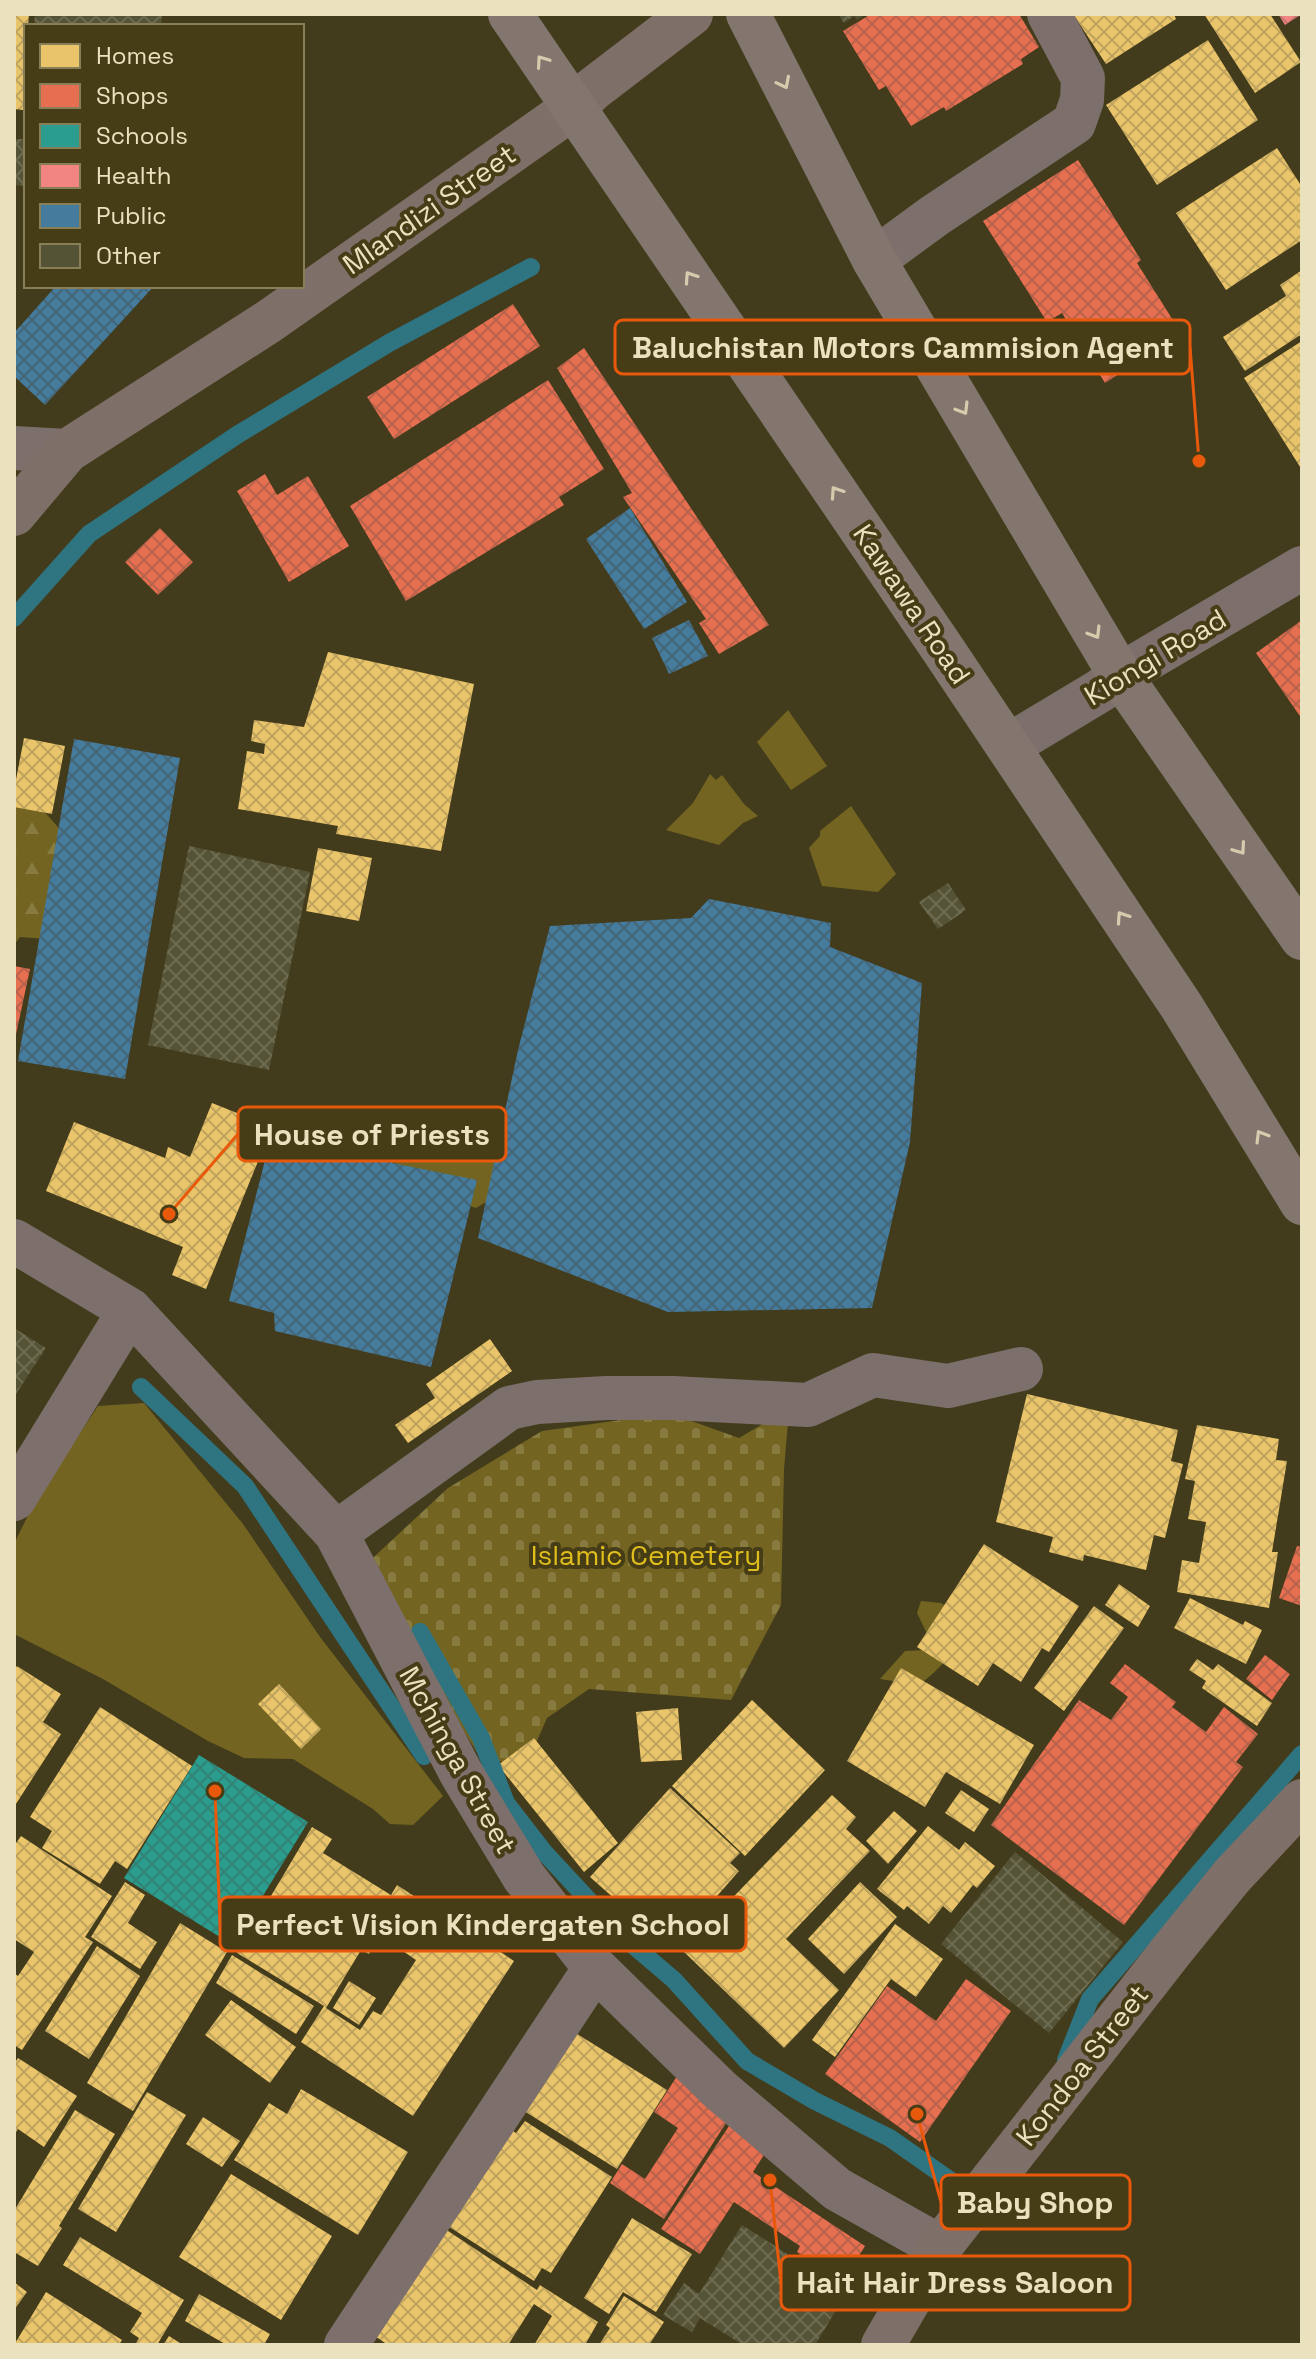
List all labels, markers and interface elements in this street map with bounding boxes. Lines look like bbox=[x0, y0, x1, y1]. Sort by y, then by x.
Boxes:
legend bbox=[24, 24, 304, 288]
text: Homes bbox=[96, 40, 174, 71]
one-way arrow bbox=[537, 55, 552, 69]
one-way arrow bbox=[774, 75, 789, 90]
text: Shops bbox=[96, 80, 168, 111]
text: Schools bbox=[96, 120, 188, 151]
street label: Mlandizi Street bbox=[335, 136, 523, 282]
text: Health bbox=[96, 160, 171, 191]
text: Public bbox=[96, 200, 167, 231]
text: Other bbox=[96, 240, 161, 271]
one-way arrow bbox=[685, 272, 700, 286]
callout: Baluchistan Motors Cammision Agent bbox=[615, 320, 1190, 374]
text: Baluchistan Motors Cammision Agent bbox=[632, 328, 1174, 367]
one-way arrow bbox=[953, 400, 969, 415]
one-way arrow bbox=[831, 487, 846, 501]
street label: Kawawa Road bbox=[845, 517, 979, 691]
street label: Kiongi Road bbox=[1078, 601, 1232, 713]
one-way arrow bbox=[1085, 624, 1101, 639]
one-way arrow bbox=[1230, 840, 1245, 854]
one-way arrow bbox=[1117, 911, 1132, 926]
callout: House of Priests bbox=[238, 1107, 506, 1161]
text: House of Priests bbox=[254, 1115, 490, 1154]
one-way arrow bbox=[1256, 1130, 1271, 1145]
park label: Islamic Cemetery bbox=[531, 1537, 761, 1573]
street label: Mchinga Street bbox=[392, 1660, 524, 1860]
callout: Perfect Vision Kindergaten School bbox=[220, 1897, 746, 1951]
text: Perfect Vision Kindergaten School bbox=[236, 1905, 730, 1944]
street label: Kondoa Street bbox=[1008, 1977, 1156, 2153]
callout: Baby Shop bbox=[941, 2175, 1130, 2229]
text: Baby Shop bbox=[957, 2183, 1113, 2222]
callout: Hait Hair Dress Saloon bbox=[781, 2256, 1130, 2310]
text: Hait Hair Dress Saloon bbox=[796, 2263, 1114, 2302]

